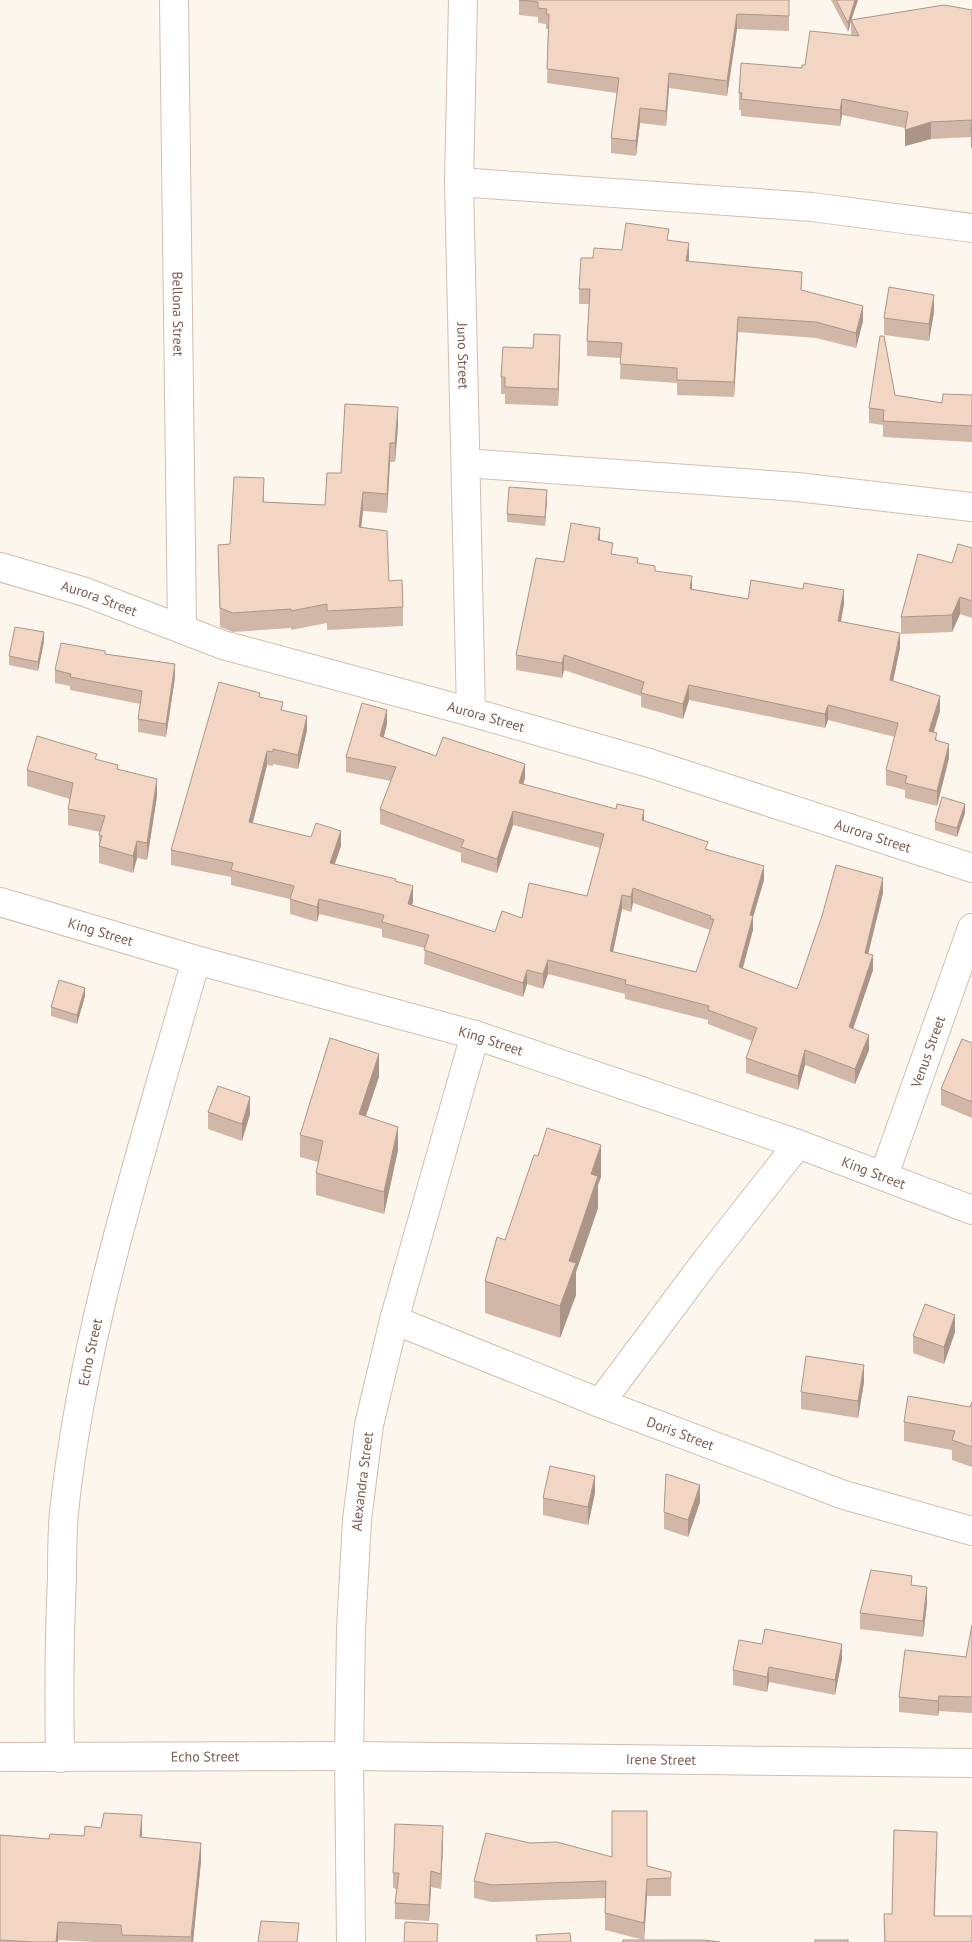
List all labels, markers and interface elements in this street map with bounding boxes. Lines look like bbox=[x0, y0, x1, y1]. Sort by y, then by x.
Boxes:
street label: Bellona Street bbox=[168, 271, 188, 357]
street label: Juno Street bbox=[453, 322, 473, 390]
street label: Aurora Street bbox=[59, 577, 140, 620]
street label: Aurora Street bbox=[446, 697, 527, 736]
street label: Aurora Street bbox=[832, 815, 914, 857]
street label: King Street bbox=[66, 914, 136, 950]
street label: Venus Street bbox=[907, 1013, 949, 1091]
street label: King Street bbox=[456, 1022, 526, 1060]
street label: King Street bbox=[839, 1152, 908, 1193]
street label: Echo Street bbox=[74, 1317, 106, 1388]
street label: Doris Street bbox=[644, 1412, 717, 1454]
street label: Alexandra Street bbox=[347, 1431, 377, 1532]
street label: Echo Street bbox=[171, 1747, 240, 1766]
street label: Irene Street bbox=[626, 1750, 696, 1769]

